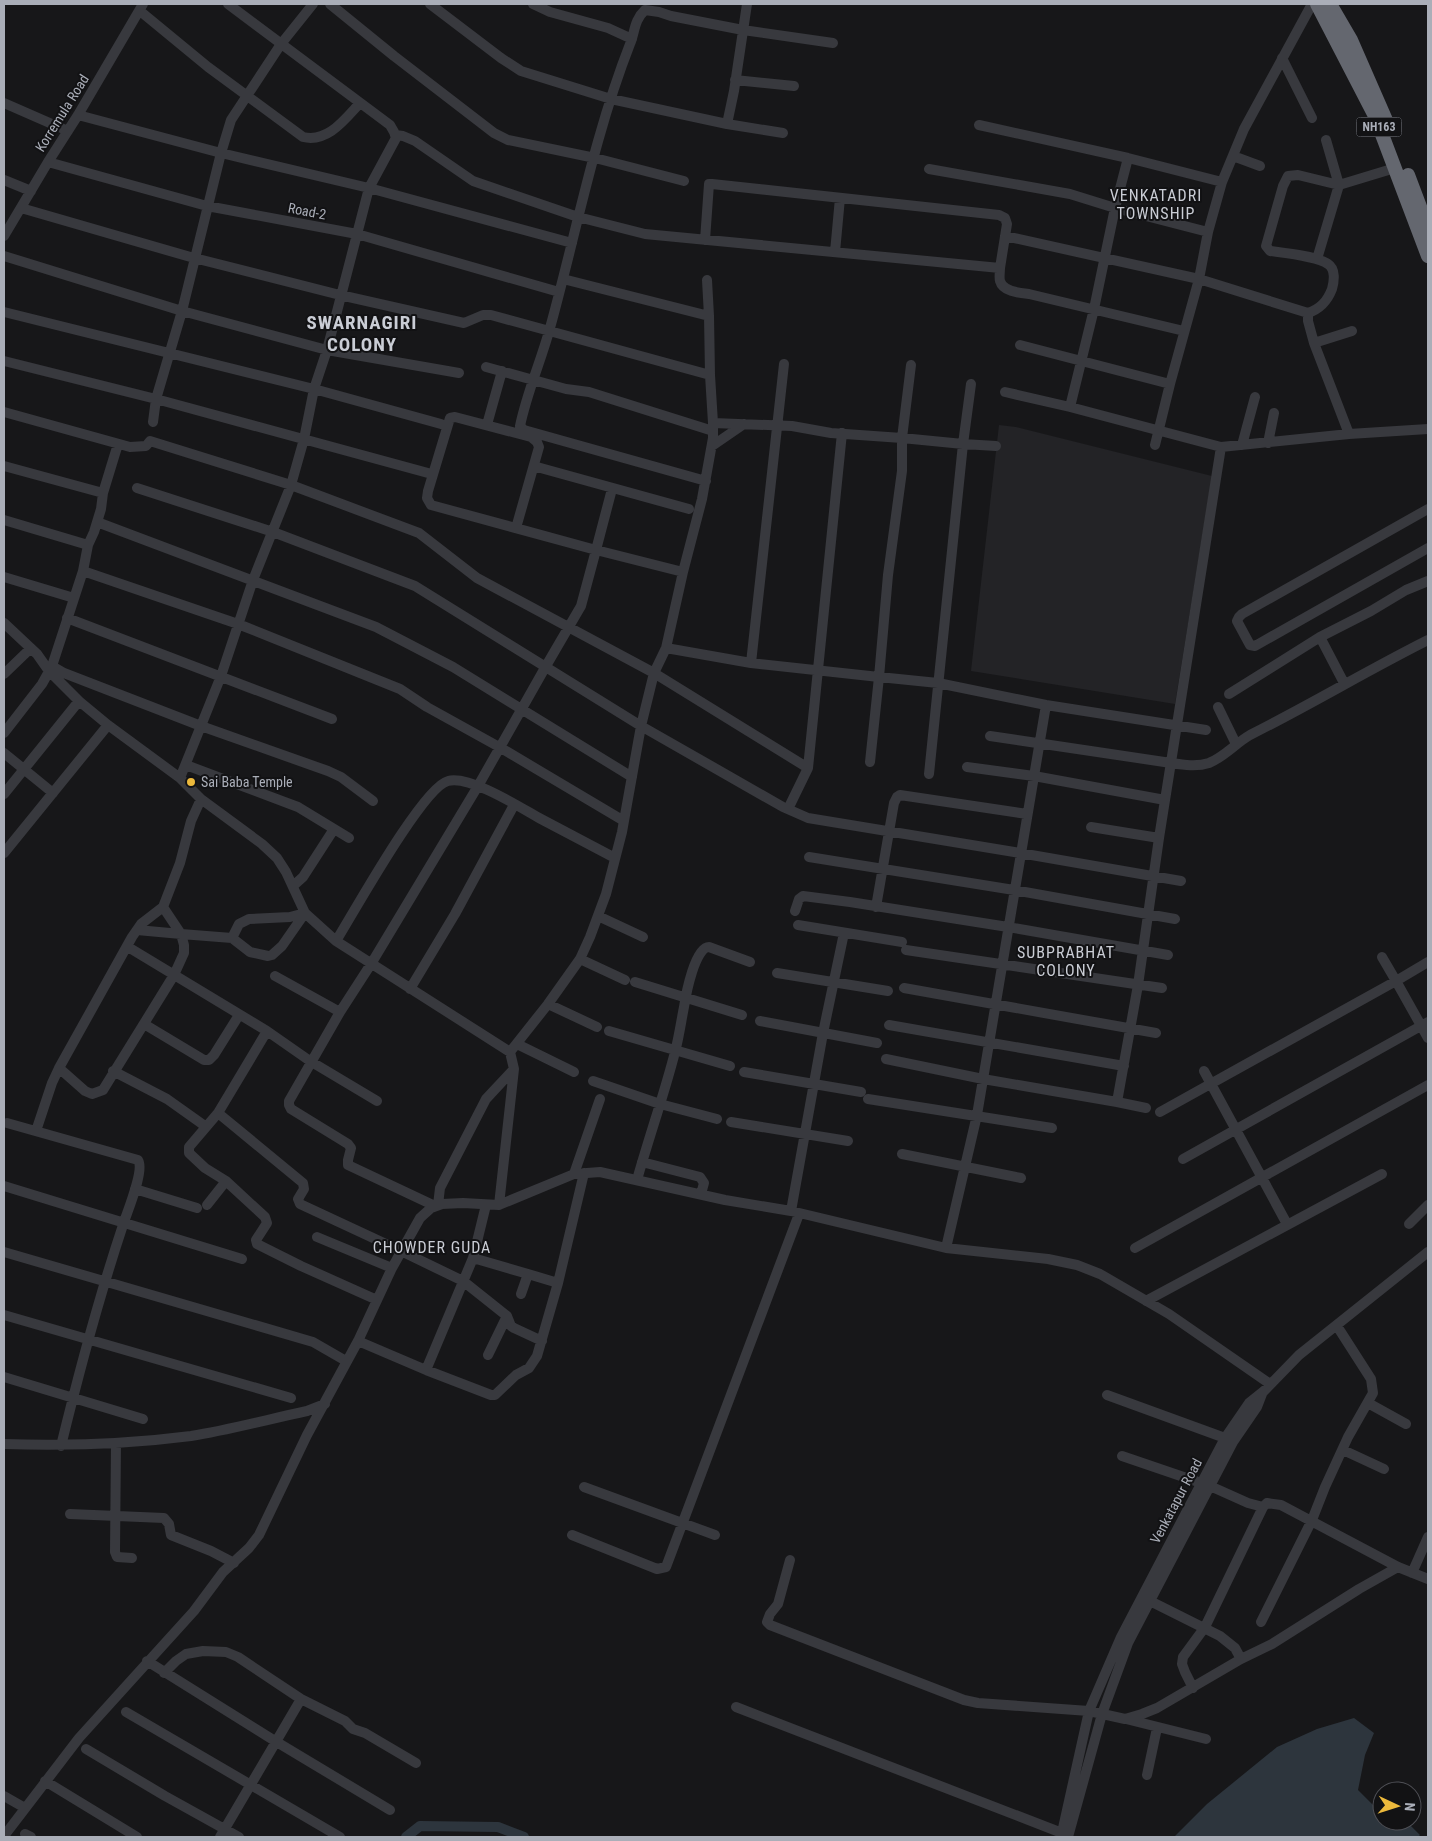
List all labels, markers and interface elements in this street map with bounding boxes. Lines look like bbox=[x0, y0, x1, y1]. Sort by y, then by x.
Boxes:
street label: Korremula Road bbox=[32, 71, 92, 155]
road number: NH163 bbox=[1356, 118, 1402, 136]
district label: VENKATADRI TOWNSHIP bbox=[1110, 186, 1202, 223]
street label: Road-2 bbox=[287, 199, 328, 223]
district label: SWARNAGIRI COLONY bbox=[307, 311, 417, 356]
place label: Sai Baba Temple bbox=[201, 774, 293, 790]
marker: Sai Baba Temple bbox=[185, 776, 197, 788]
district label: SUBPRABHAT COLONY bbox=[1017, 943, 1115, 980]
district label: CHOWDER GUDA bbox=[373, 1238, 491, 1257]
street label: Venkatapur Road bbox=[1147, 1456, 1205, 1546]
north arrow bbox=[1372, 1781, 1422, 1831]
text: N bbox=[1402, 1802, 1418, 1812]

